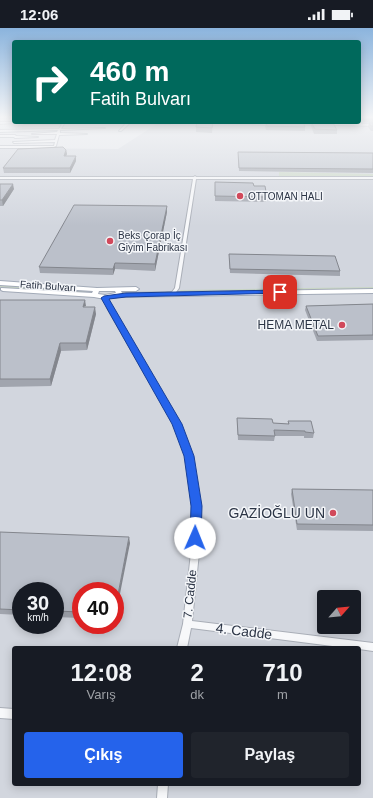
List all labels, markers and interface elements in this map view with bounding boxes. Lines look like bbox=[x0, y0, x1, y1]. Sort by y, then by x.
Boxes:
text: 12:06 bbox=[20, 6, 58, 23]
icon: right bbox=[24, 56, 76, 108]
text: 460 m bbox=[90, 56, 169, 87]
text: Fatih Bulvarı bbox=[90, 89, 191, 109]
marker: OTTOMAN HALI bbox=[235, 191, 245, 201]
place label: OTTOMAN HALI bbox=[248, 191, 323, 202]
place label: Beks Çorap İç Giyim Fabrikası bbox=[118, 229, 187, 253]
marker: Beks Çorap İç Giyim Fabrikası bbox=[105, 236, 115, 246]
pin bbox=[263, 275, 297, 309]
street label: Fatih Bulvarı bbox=[20, 279, 76, 293]
icon: arrive bbox=[269, 281, 291, 303]
place label: HEMA METAL bbox=[258, 318, 334, 332]
marker: HEMA METAL bbox=[337, 320, 347, 330]
place label: GAZİOĞLU UN bbox=[229, 504, 325, 521]
marker: GAZİOĞLU UN bbox=[328, 508, 338, 518]
position arrow bbox=[174, 517, 216, 559]
street label: 7. Cadde bbox=[180, 569, 200, 619]
speed limit sign: 40 bbox=[72, 582, 124, 634]
north arrow bbox=[317, 590, 361, 634]
map controls bbox=[317, 590, 361, 634]
text: 30 bbox=[27, 592, 49, 614]
text: km/h bbox=[27, 612, 49, 623]
street label: 4. Cadde bbox=[215, 620, 273, 642]
text: 12:08 bbox=[70, 659, 132, 686]
text: 2 bbox=[190, 659, 204, 686]
text: 710 bbox=[262, 659, 303, 686]
text: Varış bbox=[86, 687, 116, 702]
text: dk bbox=[190, 687, 204, 702]
text: m bbox=[277, 687, 288, 702]
button: Çıkış bbox=[24, 732, 183, 778]
button: Paylaş bbox=[191, 732, 349, 778]

